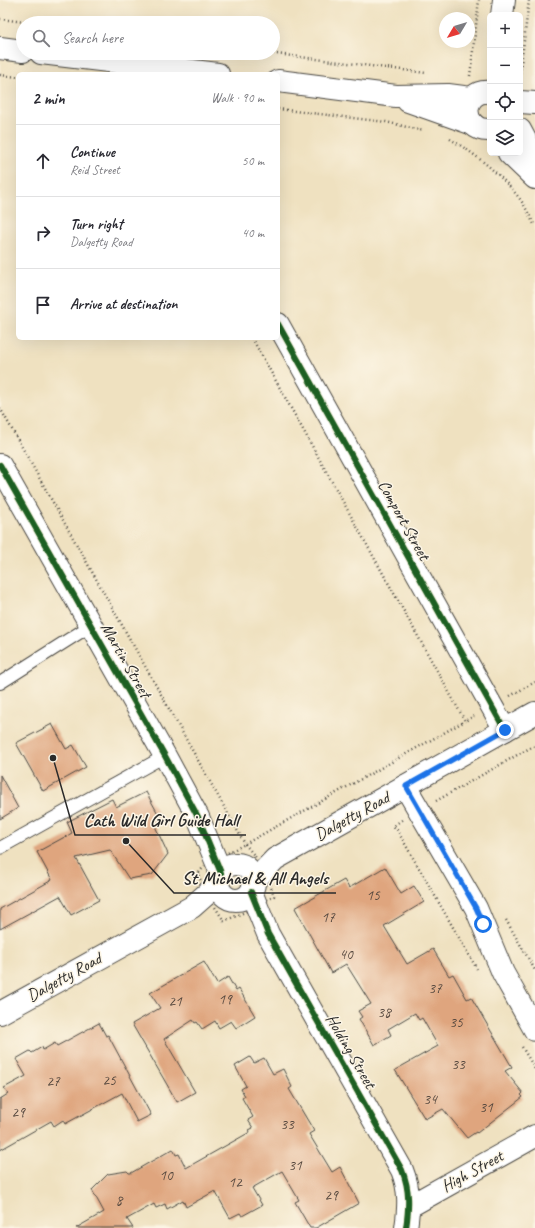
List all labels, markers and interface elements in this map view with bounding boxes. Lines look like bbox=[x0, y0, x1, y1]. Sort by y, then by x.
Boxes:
north arrow bbox=[439, 12, 475, 48]
map controls bbox=[487, 12, 523, 156]
button: + bbox=[487, 12, 523, 48]
search box bbox=[16, 16, 280, 60]
icon: search bbox=[30, 27, 52, 49]
text: Search here bbox=[62, 29, 123, 48]
button: − bbox=[487, 48, 523, 84]
button: locate bbox=[487, 84, 523, 120]
text: 2 min bbox=[32, 88, 65, 109]
text: Walk · 90 m bbox=[211, 90, 264, 106]
button: layers bbox=[487, 120, 523, 156]
text: Continue bbox=[70, 143, 115, 162]
icon: ahead bbox=[32, 150, 54, 172]
text: 50 m bbox=[242, 153, 264, 169]
text: Reid Street bbox=[70, 162, 120, 178]
text: Turn right bbox=[70, 215, 123, 234]
icon: right bbox=[32, 222, 54, 244]
text: 40 m bbox=[242, 225, 264, 241]
text: Dalgetty Road bbox=[70, 234, 133, 250]
icon: arrive bbox=[32, 294, 54, 316]
text: Arrive at destination bbox=[70, 295, 177, 314]
street label: Comport Street bbox=[373, 476, 436, 566]
street label: Martin Street bbox=[96, 619, 157, 703]
route end bbox=[496, 721, 514, 739]
street label: Dalgetty Road bbox=[311, 786, 395, 845]
callout: Cath Wild Girl Guide Hall bbox=[75, 805, 246, 835]
text: Cath Wild Girl Guide Hall bbox=[84, 809, 242, 831]
callout: St Michael & All Angels bbox=[174, 863, 336, 893]
text: St Michael & All Angels bbox=[182, 867, 330, 889]
house number: 15 bbox=[366, 886, 381, 905]
house number: 17 bbox=[321, 908, 336, 927]
route start bbox=[474, 915, 492, 933]
house number: 40 bbox=[339, 945, 354, 964]
street label: Dalgetty Road bbox=[23, 947, 107, 1006]
house number: 37 bbox=[428, 979, 443, 998]
house number: 19 bbox=[218, 990, 233, 1009]
house number: 21 bbox=[168, 992, 183, 1011]
house number: 38 bbox=[377, 1003, 392, 1022]
street label: Holding Street bbox=[321, 1010, 382, 1094]
house number: 35 bbox=[449, 1013, 464, 1032]
house number: 33 bbox=[451, 1055, 466, 1074]
house number: 25 bbox=[102, 1071, 117, 1090]
house number: 27 bbox=[46, 1072, 61, 1091]
house number: 34 bbox=[423, 1090, 438, 1109]
house number: 31 bbox=[479, 1098, 494, 1117]
house number: 29 bbox=[11, 1103, 26, 1122]
house number: 33 bbox=[280, 1115, 295, 1134]
street label: High Street bbox=[437, 1144, 509, 1197]
house number: 31 bbox=[288, 1156, 303, 1175]
house number: 10 bbox=[159, 1166, 174, 1185]
house number: 12 bbox=[228, 1173, 243, 1192]
house number: 29 bbox=[324, 1186, 339, 1205]
house number: 8 bbox=[116, 1191, 124, 1210]

